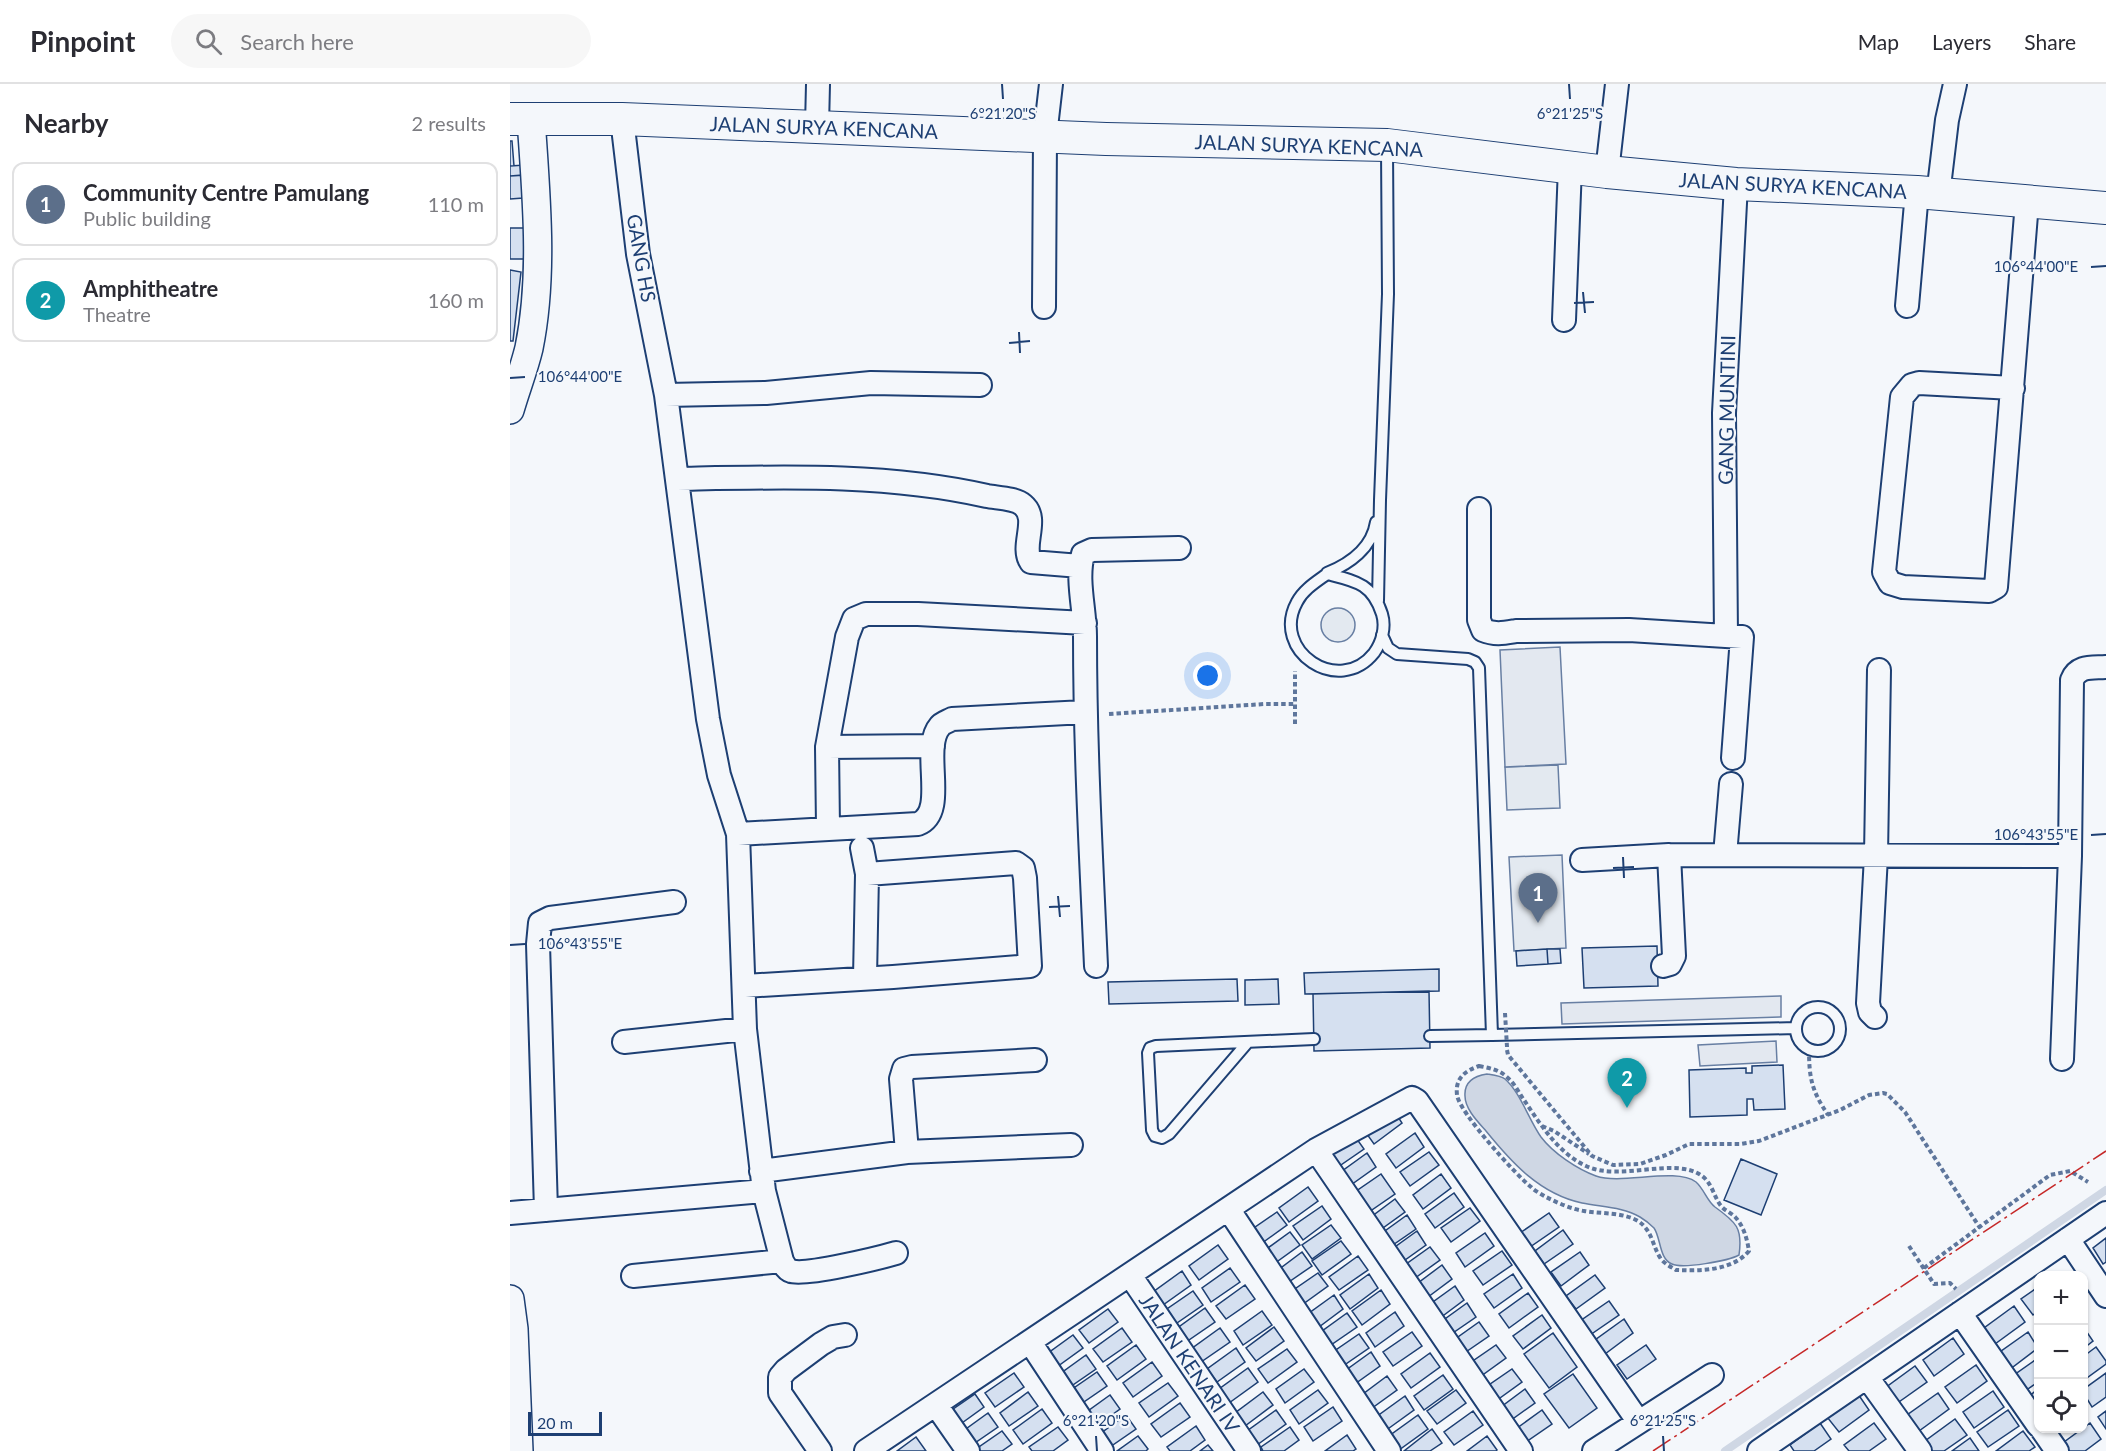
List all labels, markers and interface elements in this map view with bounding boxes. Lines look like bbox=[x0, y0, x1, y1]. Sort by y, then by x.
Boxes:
search box bbox=[171, 14, 591, 68]
text: Pinpoint bbox=[30, 24, 135, 58]
icon: search bbox=[192, 25, 225, 58]
text: Search here bbox=[240, 28, 354, 55]
text: Map bbox=[1858, 29, 1899, 54]
text: Layers bbox=[1932, 29, 1991, 54]
text: Share bbox=[2024, 29, 2076, 54]
text: 6°21'20"S bbox=[970, 104, 1036, 122]
text: 6°21'25"S bbox=[1537, 104, 1603, 122]
text: Nearby bbox=[24, 107, 109, 139]
text: 2 results bbox=[411, 111, 486, 135]
street label: JALAN SURYA KENCANA bbox=[709, 111, 939, 143]
street label: JALAN SURYA KENCANA bbox=[1194, 129, 1424, 161]
street label: JALAN SURYA KENCANA bbox=[1678, 167, 1908, 203]
text: Community Centre Pamulang bbox=[83, 179, 369, 206]
text: 1 bbox=[40, 192, 51, 216]
text: 110 m bbox=[428, 192, 484, 216]
text: Public building bbox=[83, 206, 211, 230]
street label: GANG HS bbox=[622, 212, 662, 304]
text: 106°44'00"E bbox=[1994, 257, 2078, 275]
text: Amphitheatre bbox=[83, 275, 218, 302]
text: 2 bbox=[40, 288, 51, 312]
text: 160 m bbox=[428, 288, 484, 312]
text: Theatre bbox=[83, 302, 151, 326]
street label: GANG MUNTINI bbox=[1713, 335, 1739, 485]
text: 106°44'00"E bbox=[538, 367, 622, 385]
your location bbox=[1193, 661, 1222, 690]
text: 106°43'55"E bbox=[1994, 825, 2078, 843]
pin: 1 bbox=[1518, 874, 1558, 923]
text: 106°43'55"E bbox=[538, 934, 622, 952]
pin: 2 bbox=[1608, 1058, 1646, 1108]
map controls bbox=[2034, 1271, 2088, 1433]
button: + bbox=[2034, 1271, 2088, 1325]
street label: JALAN KENARI IV bbox=[1135, 1289, 1246, 1437]
button: − bbox=[2034, 1325, 2088, 1379]
button: locate bbox=[2034, 1379, 2088, 1433]
scale bar bbox=[528, 1409, 602, 1436]
text: 6°21'20"S bbox=[1063, 1411, 1129, 1429]
text: 6°21'25"S bbox=[1630, 1411, 1696, 1429]
text: 20 m bbox=[537, 1413, 573, 1432]

